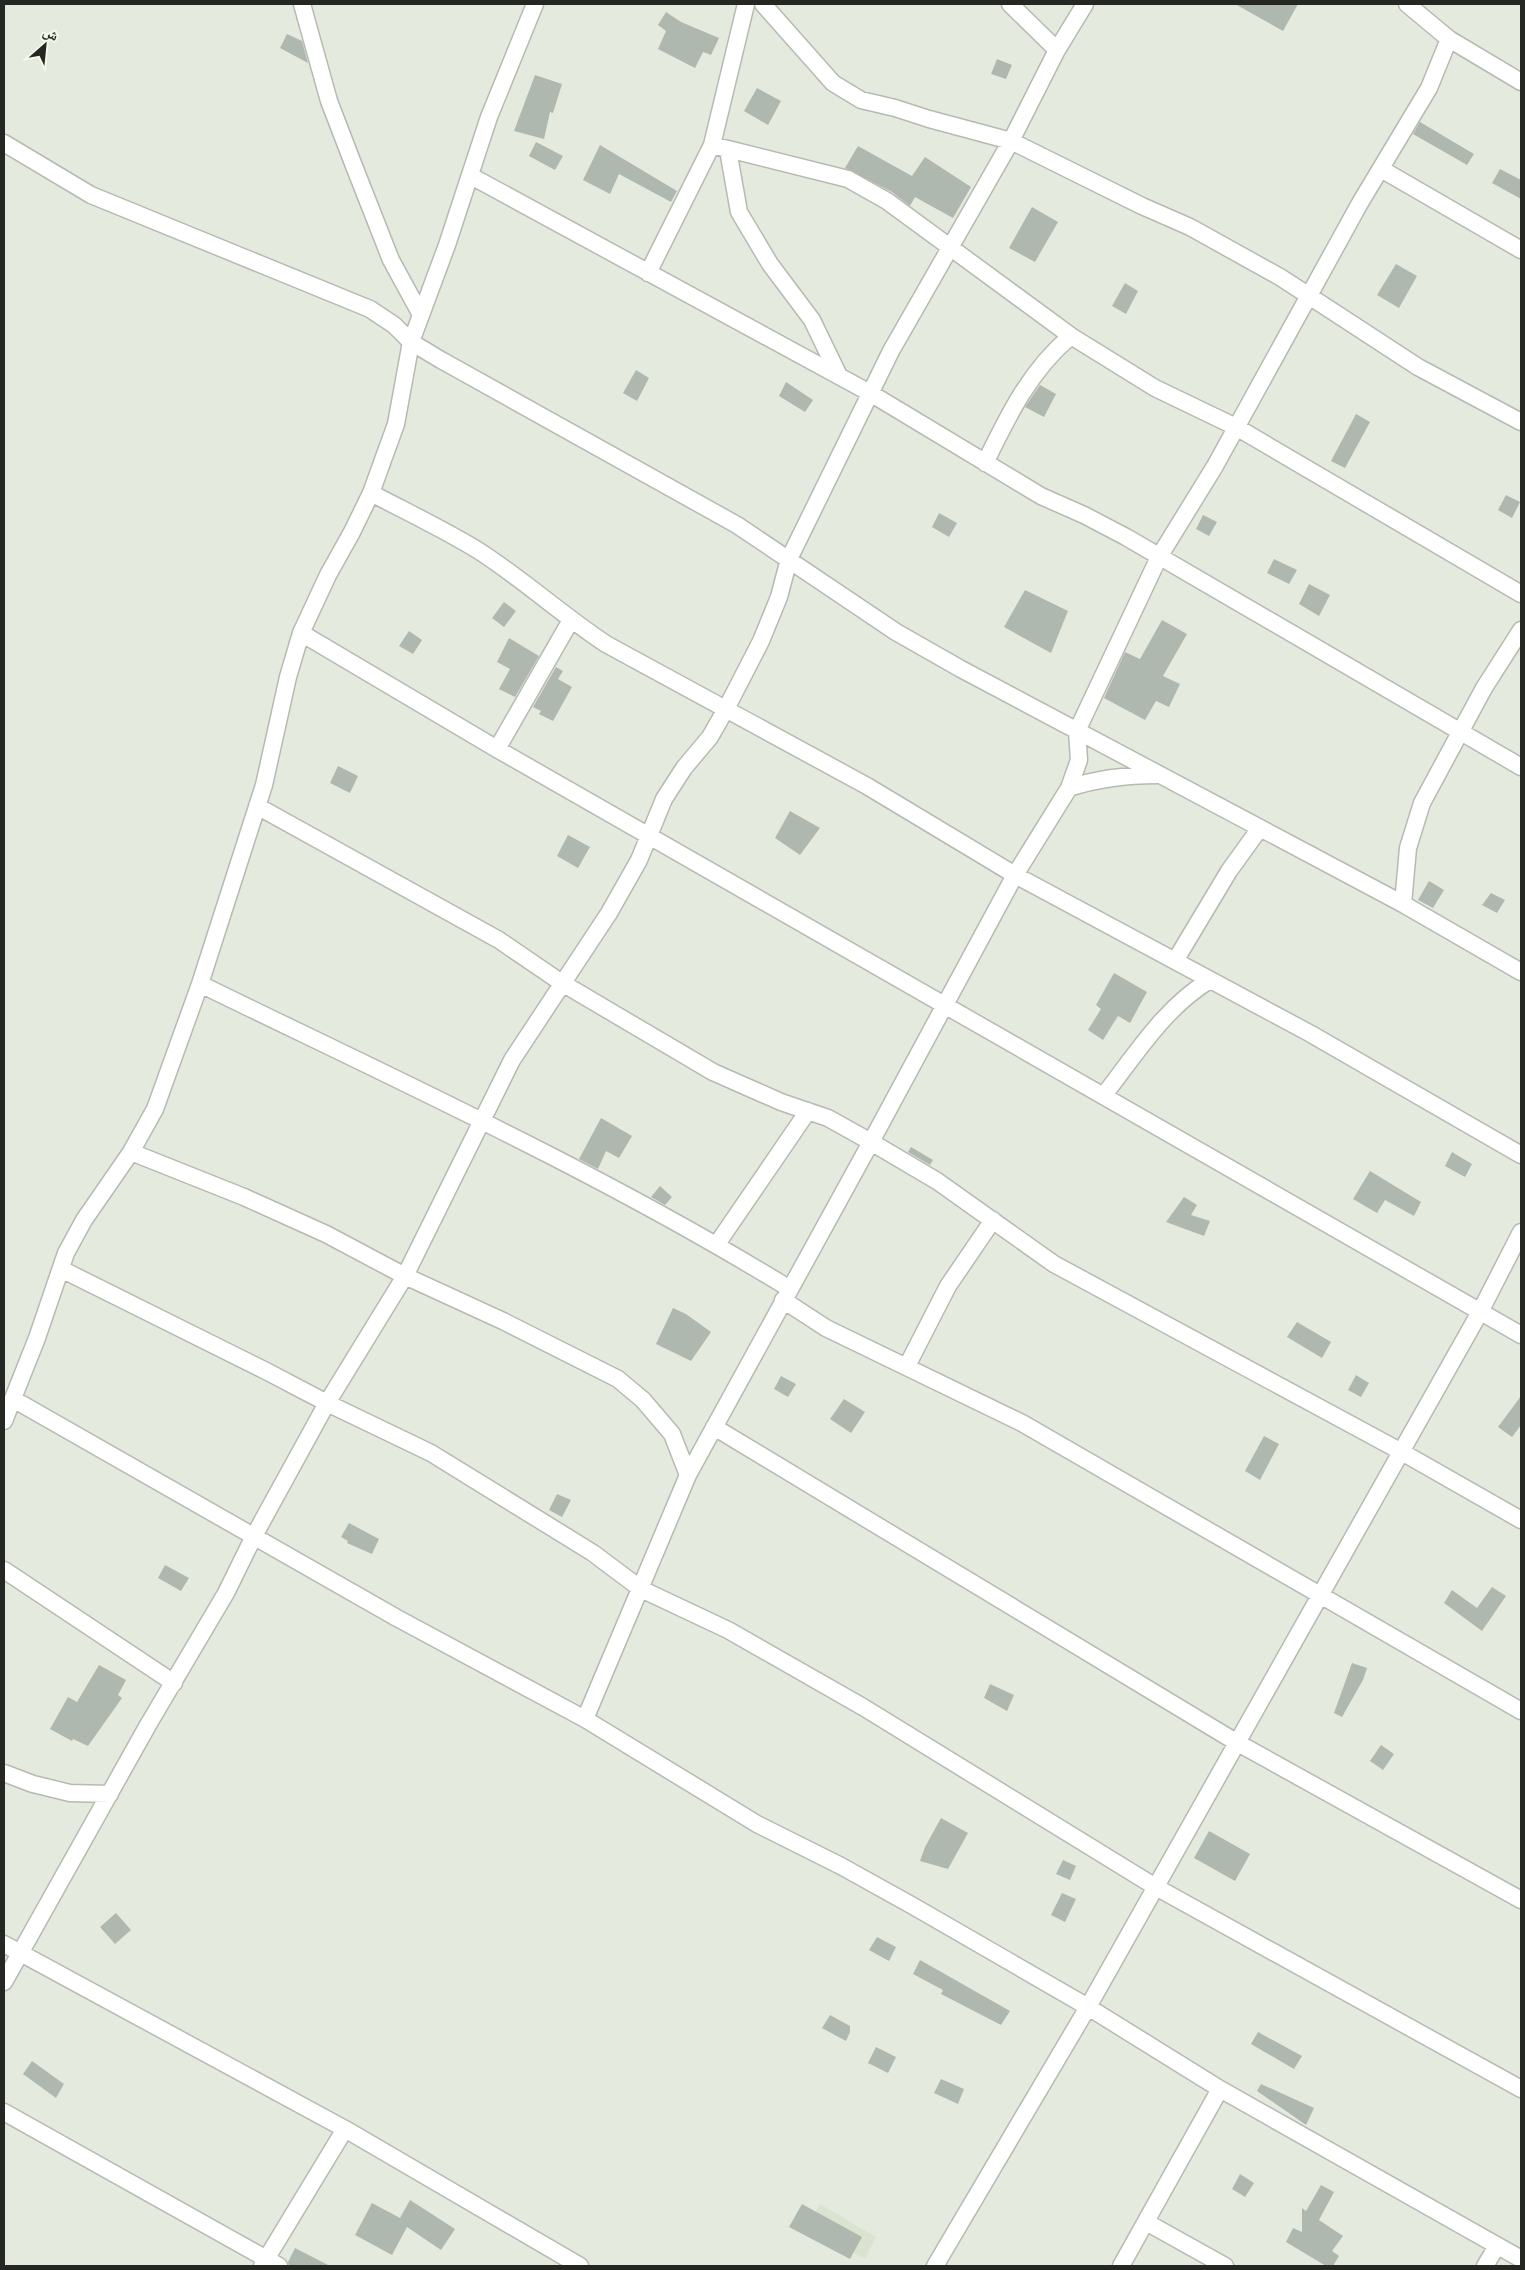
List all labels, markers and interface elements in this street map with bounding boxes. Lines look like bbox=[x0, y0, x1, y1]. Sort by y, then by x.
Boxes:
north arrow bbox=[20, 20, 70, 70]
text: ش bbox=[40, 22, 62, 45]

